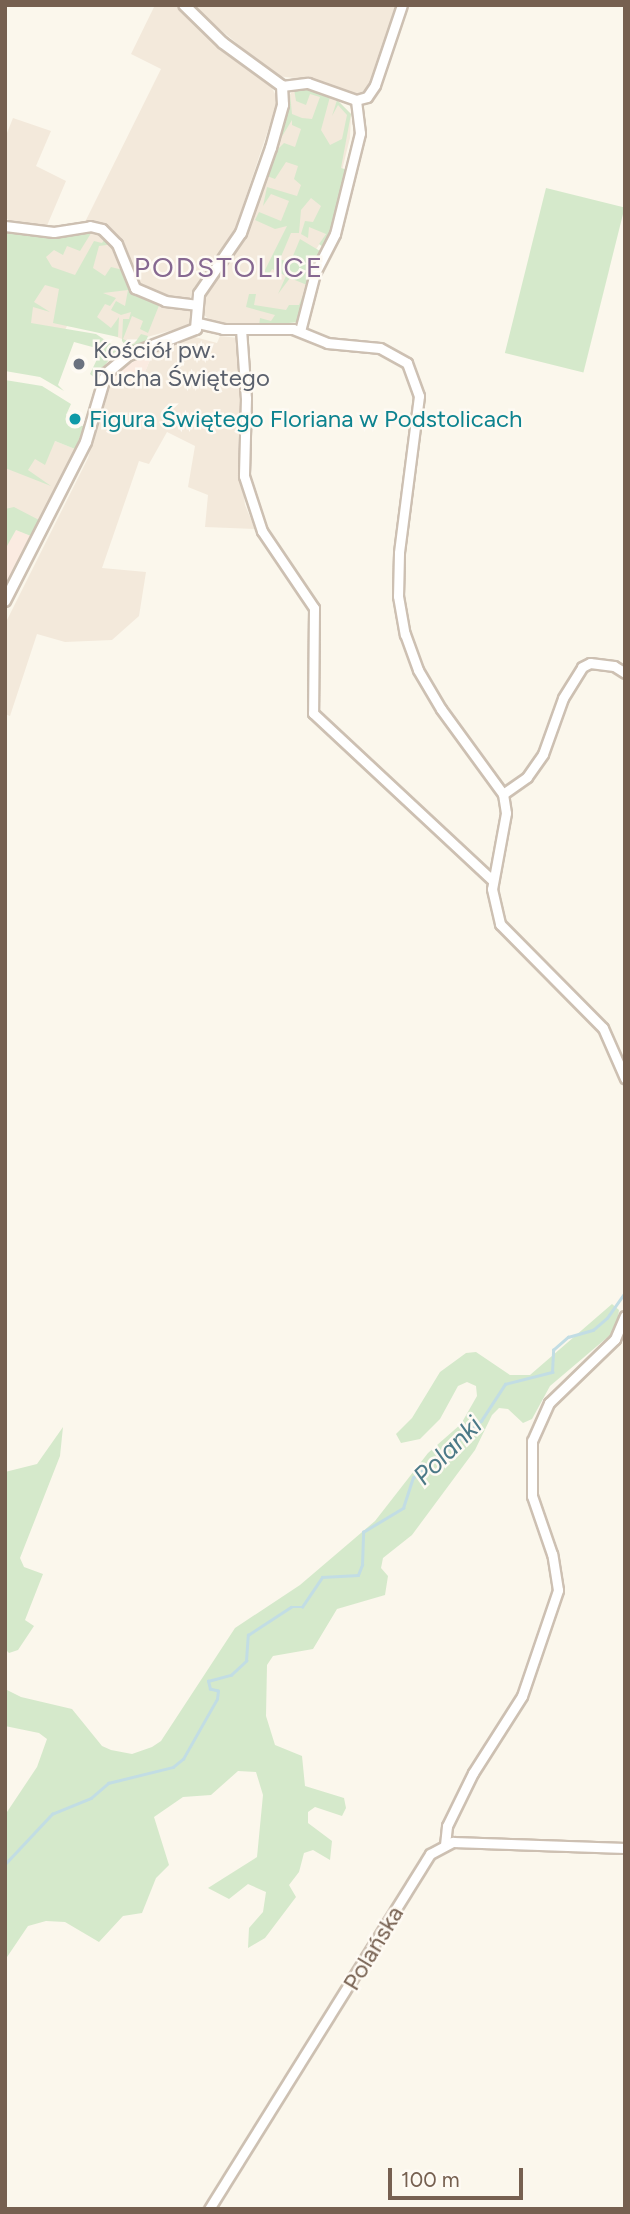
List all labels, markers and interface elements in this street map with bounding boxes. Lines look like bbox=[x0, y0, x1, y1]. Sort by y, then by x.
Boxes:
district label: PODSTOLICE bbox=[135, 250, 323, 284]
place label: Kościół pw. Ducha Świętego bbox=[93, 336, 270, 392]
marker: Kościół pw. Ducha Świętego bbox=[71, 356, 87, 372]
place label: Figura Świętego Floriana w Podstolicach bbox=[89, 405, 522, 433]
marker: Figura Świętego Floriana w Podstolicach bbox=[67, 411, 83, 427]
water label: Polanki bbox=[407, 1410, 489, 1492]
street label: Polańska bbox=[337, 1901, 409, 1995]
scale bar bbox=[392, 2154, 527, 2198]
text: 100 m bbox=[401, 2167, 460, 2192]

